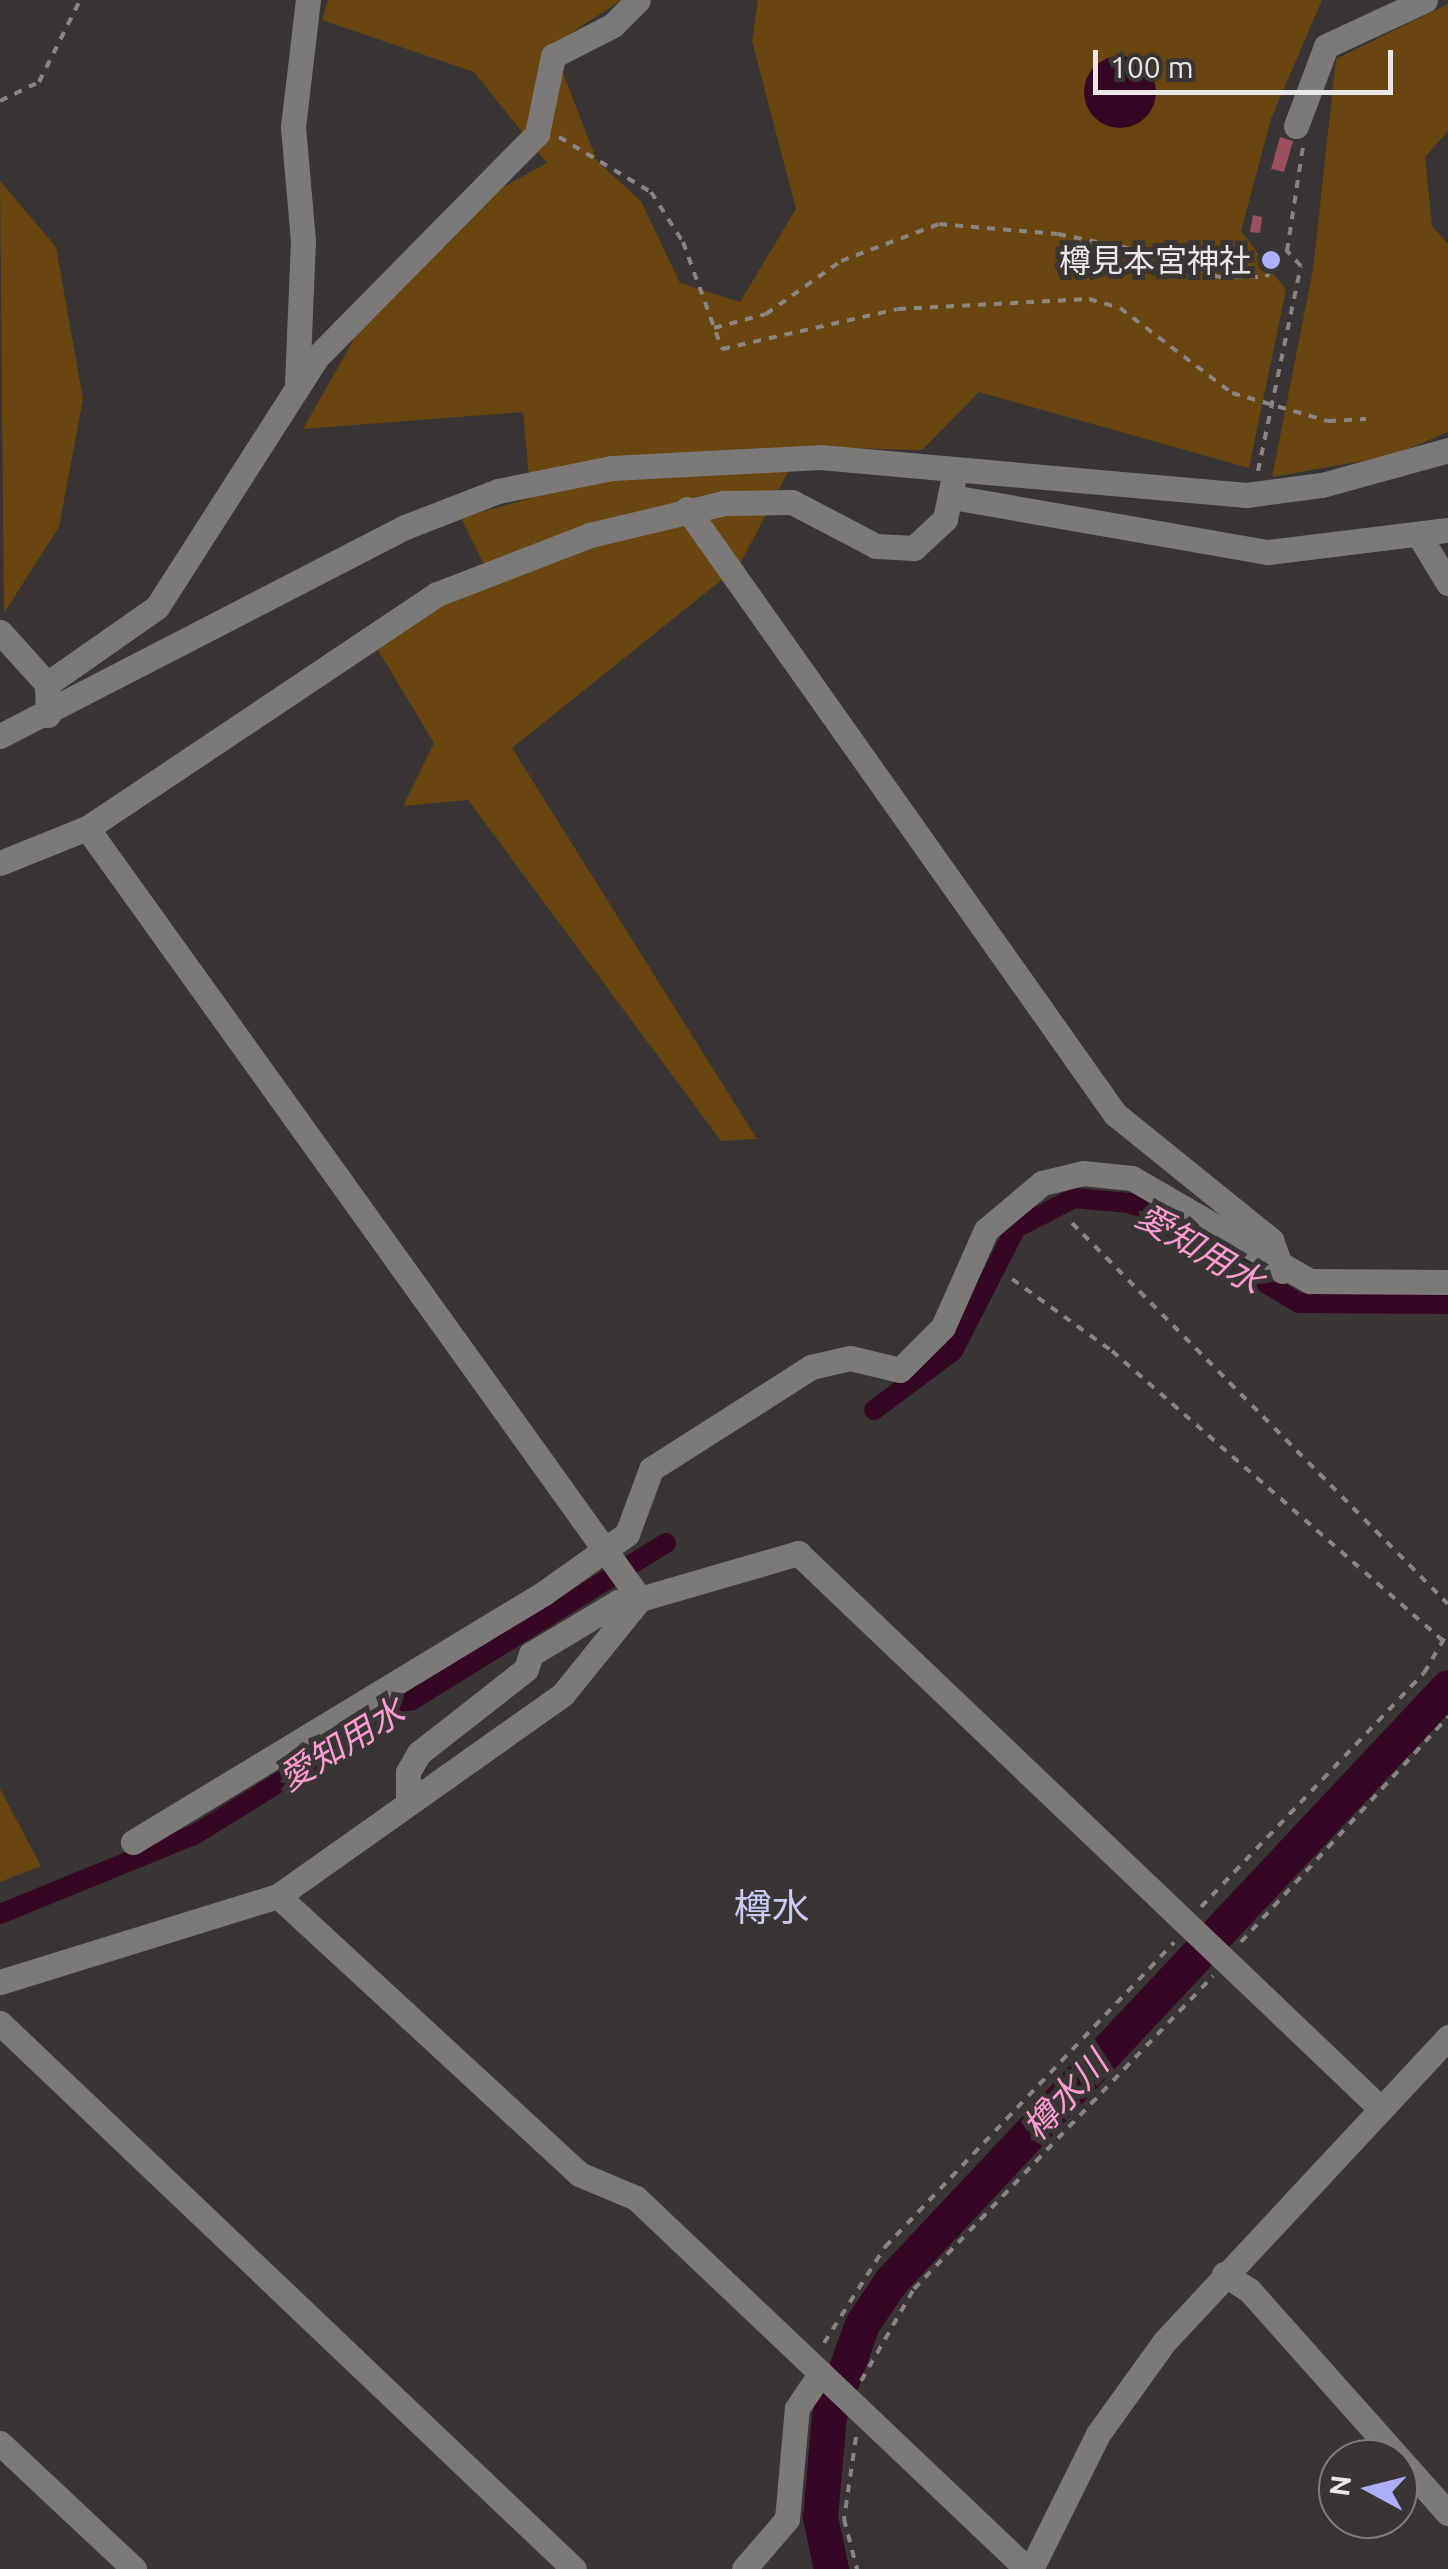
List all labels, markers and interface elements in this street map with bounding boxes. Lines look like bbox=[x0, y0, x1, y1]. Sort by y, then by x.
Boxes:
scale bar bbox=[1098, 30, 1398, 92]
text: 100 m bbox=[1110, 50, 1194, 84]
place label: 樽見本宮神社 bbox=[1059, 241, 1251, 279]
marker: 樽見本宮神社 bbox=[1260, 249, 1282, 271]
water label: 愛知用水 bbox=[1129, 1194, 1271, 1302]
water label: 愛知用水 bbox=[271, 1689, 411, 1799]
district label: 樽水 bbox=[734, 1885, 810, 1931]
water label: 樽水川 bbox=[1014, 2042, 1116, 2148]
north arrow bbox=[1318, 2439, 1418, 2539]
text: N bbox=[1323, 2473, 1356, 2498]

